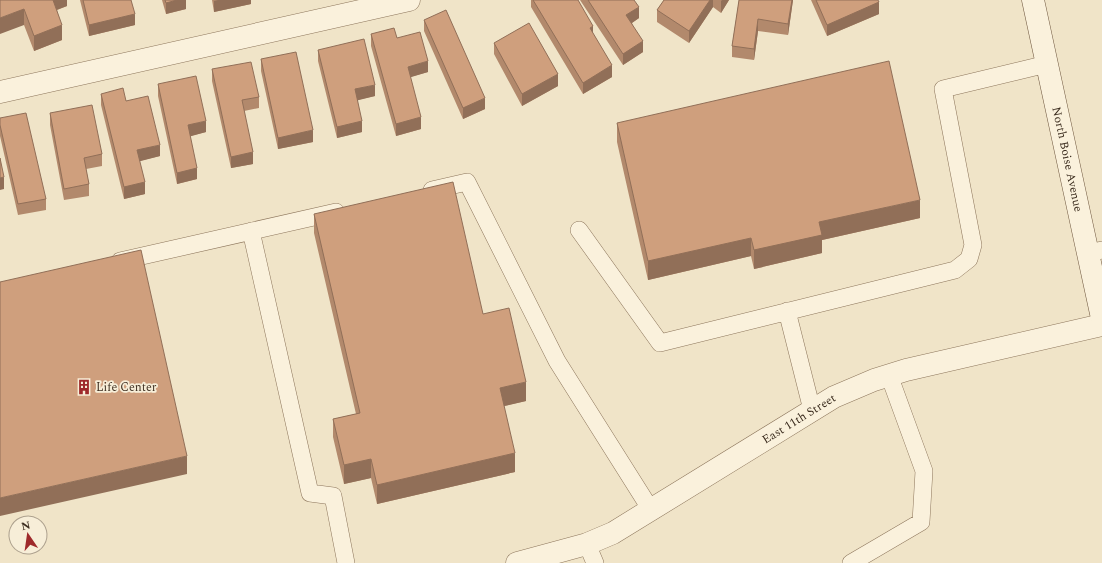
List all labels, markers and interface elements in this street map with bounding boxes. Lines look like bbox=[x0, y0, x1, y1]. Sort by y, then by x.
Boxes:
street label: North Boise Avenue bbox=[1047, 105, 1088, 214]
building icon: Life Center bbox=[75, 378, 93, 396]
place label: Life Center bbox=[96, 378, 157, 397]
street label: East 11th Street bbox=[758, 389, 840, 449]
north arrow bbox=[8, 515, 48, 555]
text: N bbox=[20, 516, 32, 535]

